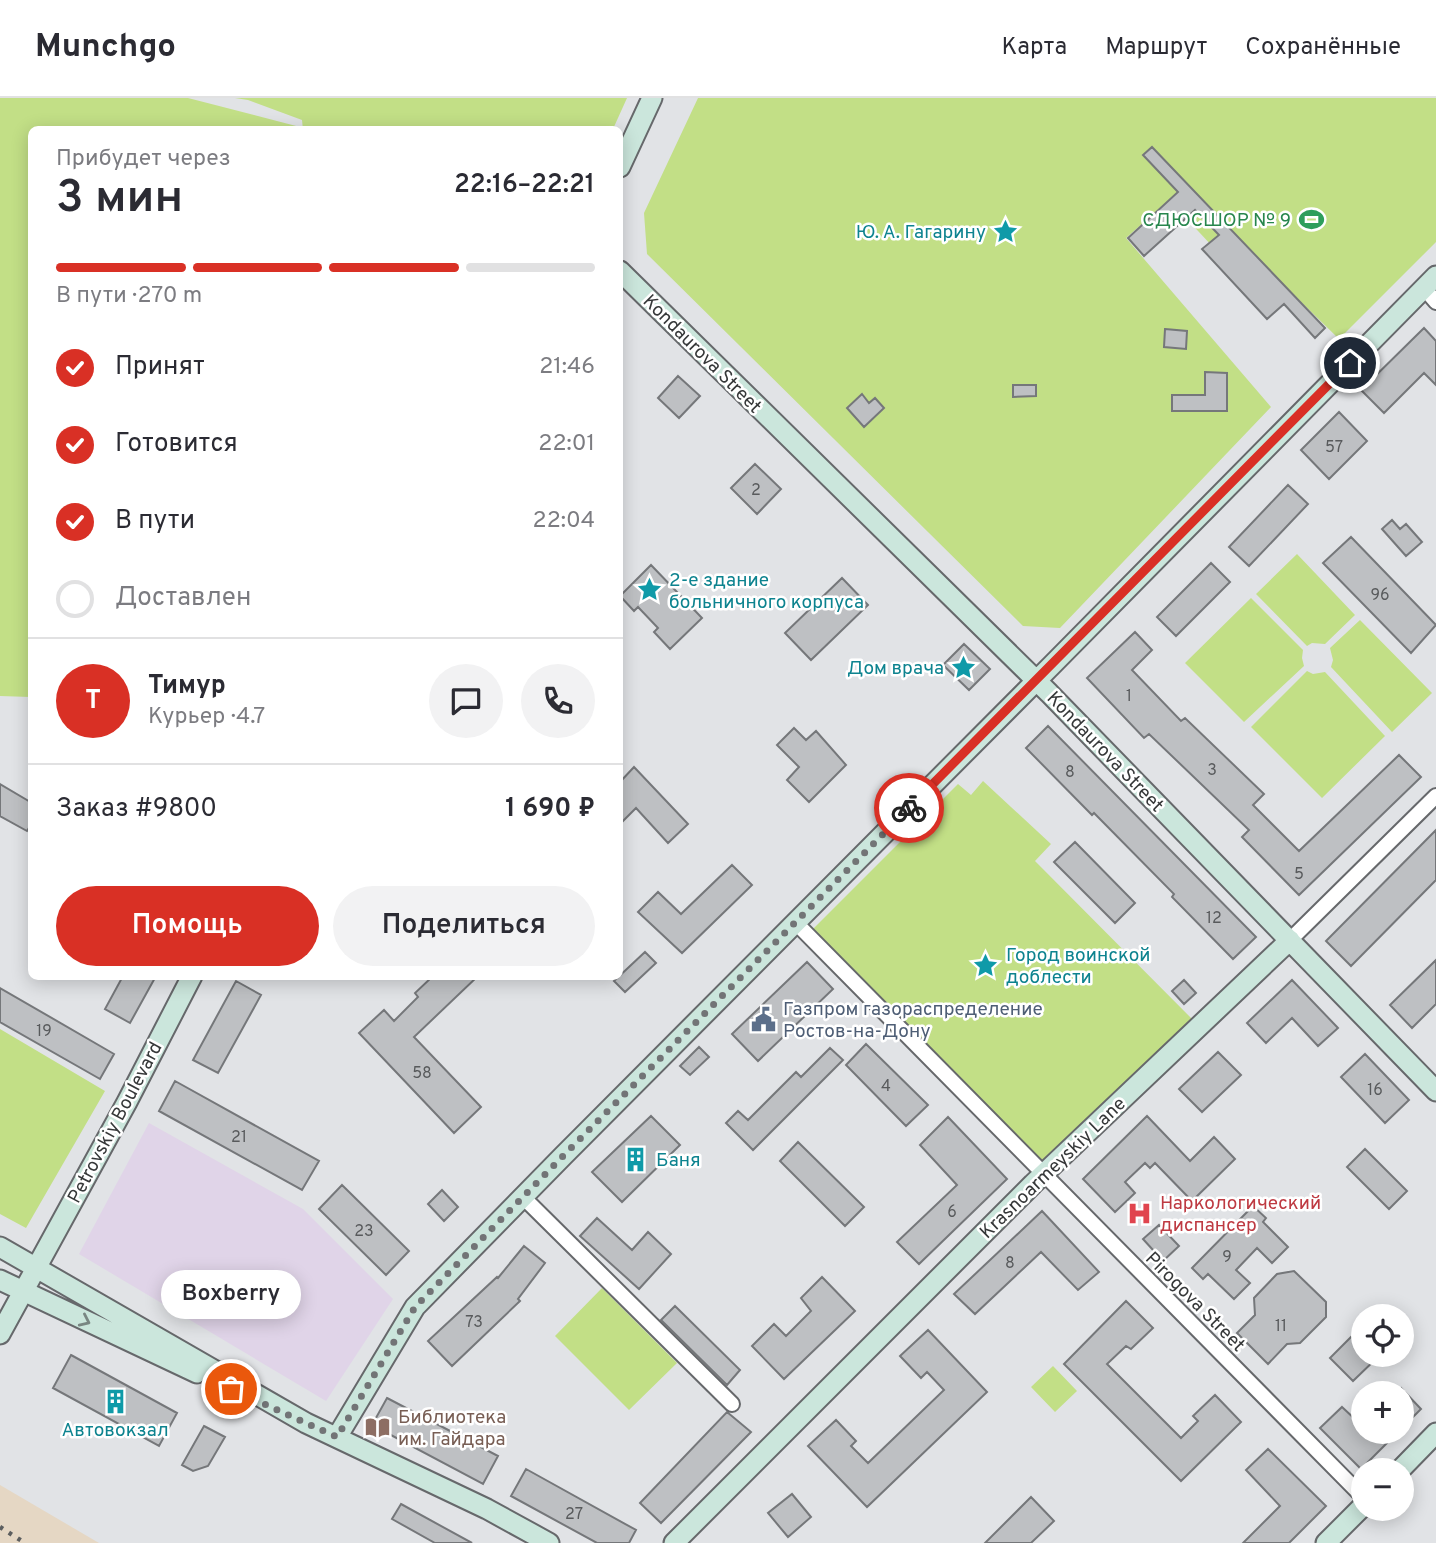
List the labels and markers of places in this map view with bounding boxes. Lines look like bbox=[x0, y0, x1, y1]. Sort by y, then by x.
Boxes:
sports icon: СДЮСШОР № 9 bbox=[1297, 205, 1325, 233]
place label: СДЮСШОР № 9 bbox=[1142, 209, 1291, 233]
place icon: Ю. А. Гагарину bbox=[992, 217, 1020, 245]
place label: Ю. А. Гагарину bbox=[856, 221, 986, 245]
pin bbox=[1320, 333, 1380, 393]
place label: 2-е здание больничного корпуса bbox=[669, 569, 864, 615]
place icon: 2-е здание больничного корпуса bbox=[635, 576, 663, 604]
place icon: Дом врача bbox=[950, 653, 978, 681]
place label: Дом врача bbox=[847, 657, 944, 681]
place label: Город воинской доблести bbox=[1006, 944, 1151, 990]
place icon: Город воинской доблести bbox=[972, 951, 1000, 979]
place label: Газпром газораспределение Ростов-на-Дону bbox=[783, 998, 1043, 1044]
public building icon: Газпром газораспределение Ростов-на-Дону bbox=[749, 1005, 777, 1033]
building icon: Баня bbox=[622, 1145, 650, 1173]
place label: Баня bbox=[656, 1149, 701, 1173]
place label: Наркологический диспансер bbox=[1160, 1192, 1321, 1238]
hospital icon: Наркологический диспансер bbox=[1126, 1199, 1154, 1227]
callout: Boxberry bbox=[161, 1270, 301, 1319]
pin bbox=[201, 1359, 261, 1419]
building icon: Автовокзал bbox=[101, 1387, 129, 1415]
place label: Библиотека им. Гайдара bbox=[398, 1406, 506, 1452]
library icon: Библиотека им. Гайдара bbox=[364, 1413, 392, 1441]
place label: Автовокзал bbox=[61, 1419, 169, 1443]

